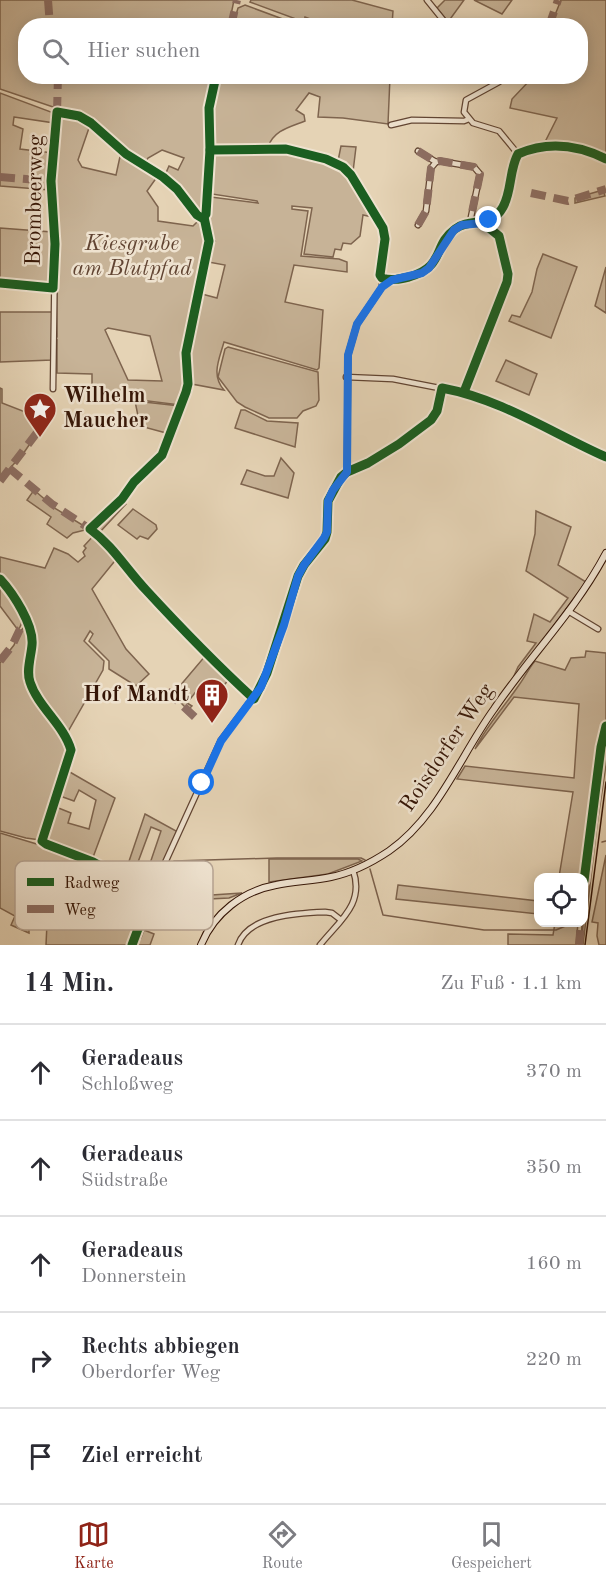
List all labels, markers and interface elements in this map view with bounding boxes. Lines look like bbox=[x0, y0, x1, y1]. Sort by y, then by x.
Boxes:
search box bbox=[18, 18, 588, 84]
icon: search bbox=[39, 35, 72, 68]
text: Hier suchen bbox=[87, 40, 200, 62]
street label: Brombeerweg bbox=[23, 134, 47, 266]
route end bbox=[475, 206, 501, 232]
park label: Kiesgrube am Blutpfad bbox=[72, 233, 192, 280]
place label: Wilhelm Maucher bbox=[63, 385, 148, 432]
place icon: Wilhelm Maucher bbox=[22, 391, 58, 438]
building icon: Hof Mandt bbox=[194, 677, 230, 724]
street label: Roisdorfer Weg bbox=[396, 680, 498, 816]
place label: Hof Mandt bbox=[83, 684, 189, 706]
route start bbox=[188, 769, 214, 795]
legend bbox=[15, 861, 213, 930]
map controls bbox=[534, 873, 588, 927]
button: locate bbox=[534, 873, 588, 927]
text: Radweg bbox=[64, 876, 120, 892]
text: Weg bbox=[64, 903, 96, 919]
text: 14 Min. bbox=[24, 971, 114, 997]
text: Zu Fuß · 1.1 km bbox=[440, 974, 582, 994]
text: Geradeaus bbox=[81, 1048, 183, 1070]
icon: ahead bbox=[24, 1056, 57, 1089]
text: 370 m bbox=[526, 1062, 582, 1082]
text: Schloßweg bbox=[81, 1075, 173, 1095]
text: Geradeaus bbox=[81, 1144, 183, 1166]
icon: ahead bbox=[24, 1152, 57, 1185]
text: 350 m bbox=[526, 1158, 582, 1178]
text: Südstraße bbox=[81, 1171, 168, 1191]
text: Geradeaus bbox=[81, 1240, 183, 1262]
icon: ahead bbox=[24, 1248, 57, 1281]
text: 160 m bbox=[526, 1254, 582, 1274]
text: Donnerstein bbox=[81, 1267, 187, 1287]
text: Rechts abbiegen bbox=[81, 1336, 240, 1358]
icon: right bbox=[24, 1344, 57, 1377]
text: 220 m bbox=[526, 1350, 582, 1370]
text: Oberdorfer Weg bbox=[81, 1363, 220, 1383]
icon: arrive bbox=[24, 1440, 57, 1473]
text: Ziel erreicht bbox=[81, 1445, 202, 1467]
tab: Karte bbox=[74, 1518, 114, 1574]
tab: Route bbox=[262, 1518, 303, 1574]
tab: Gespeichert bbox=[451, 1518, 532, 1574]

